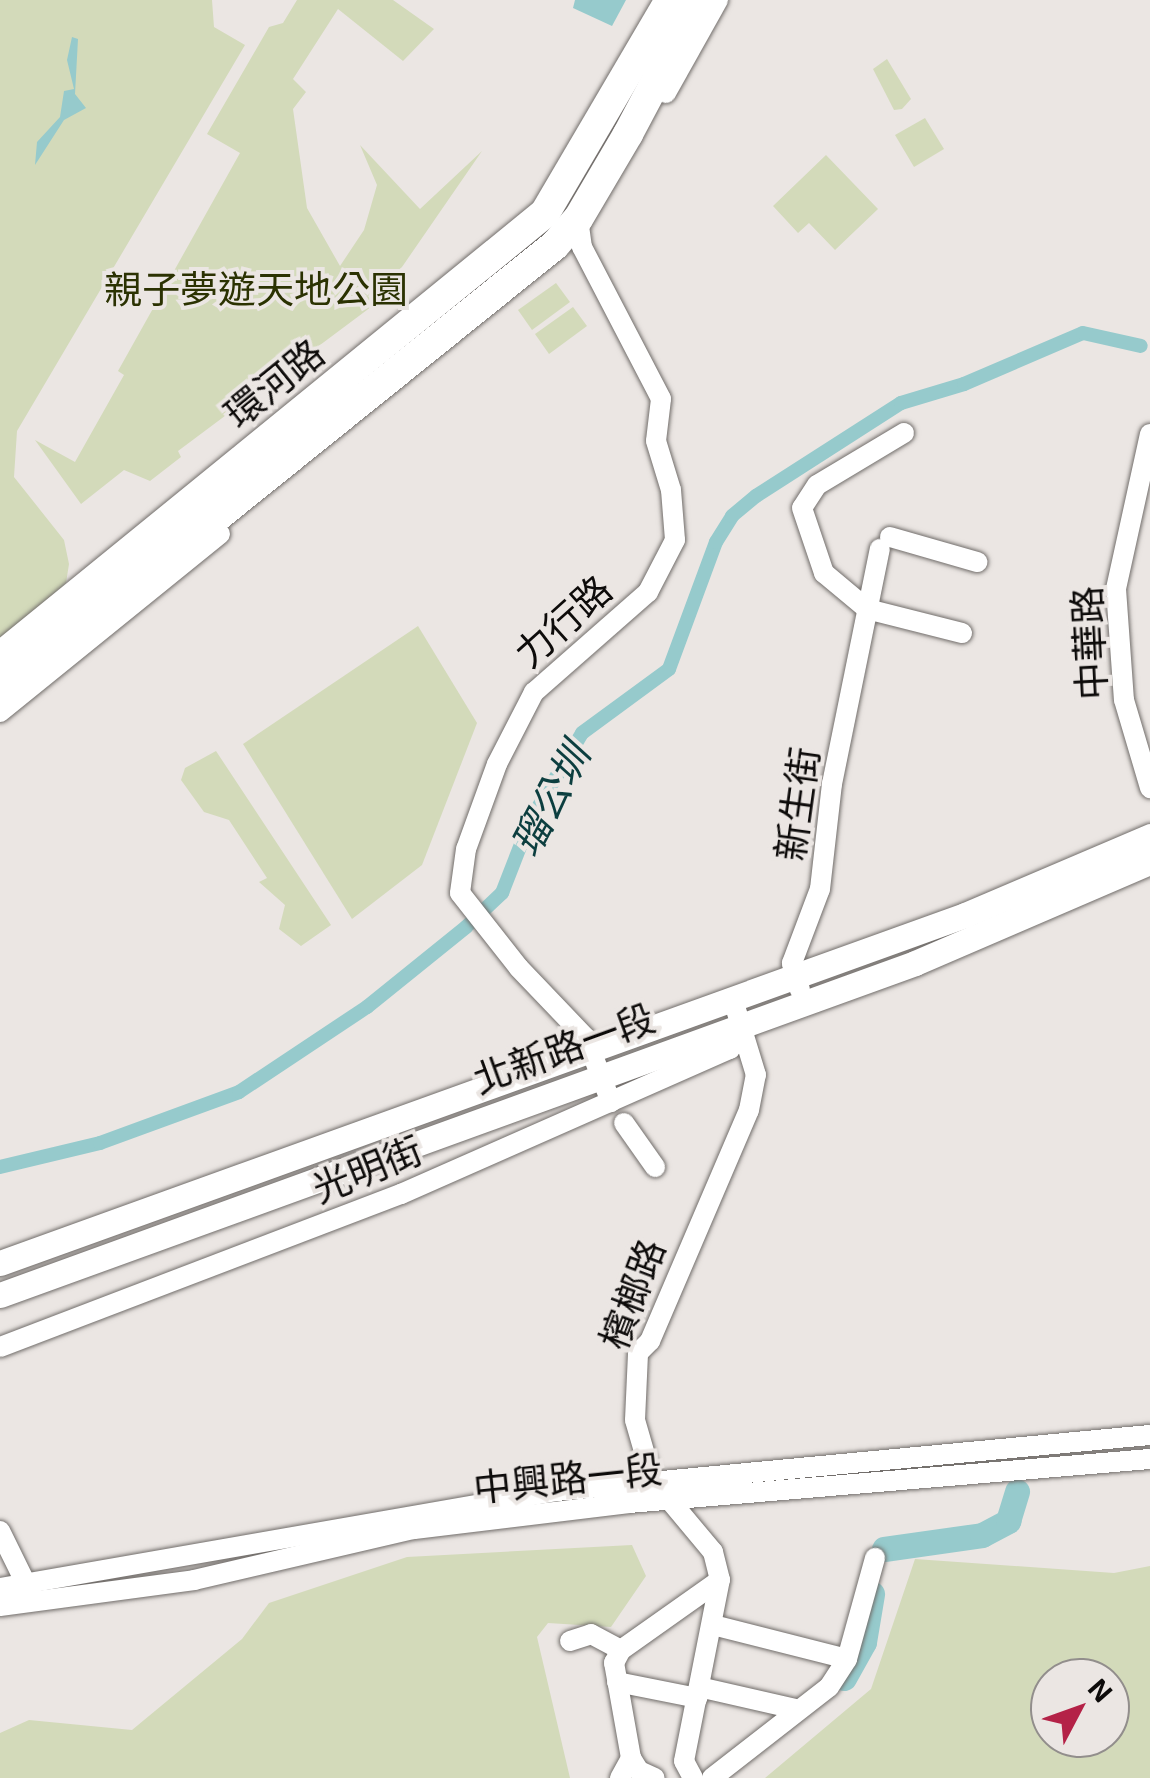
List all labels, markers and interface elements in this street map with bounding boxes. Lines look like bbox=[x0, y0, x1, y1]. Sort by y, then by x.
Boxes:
park label: 親子夢遊天地公園 bbox=[104, 266, 408, 312]
street label: 環河路 bbox=[215, 329, 333, 437]
street label: 力行路 bbox=[505, 566, 621, 676]
street label: 中華路 bbox=[1063, 585, 1115, 701]
water label: 瑠公圳 bbox=[500, 735, 598, 863]
street label: 新生街 bbox=[766, 744, 828, 864]
street label: 北新路一段 bbox=[467, 994, 661, 1102]
street label: 光明街 bbox=[306, 1127, 428, 1211]
street label: 檳榔路 bbox=[590, 1233, 674, 1355]
street label: 中興路一段 bbox=[471, 1445, 665, 1511]
north arrow bbox=[1030, 1658, 1130, 1758]
text: N bbox=[1082, 1671, 1121, 1708]

